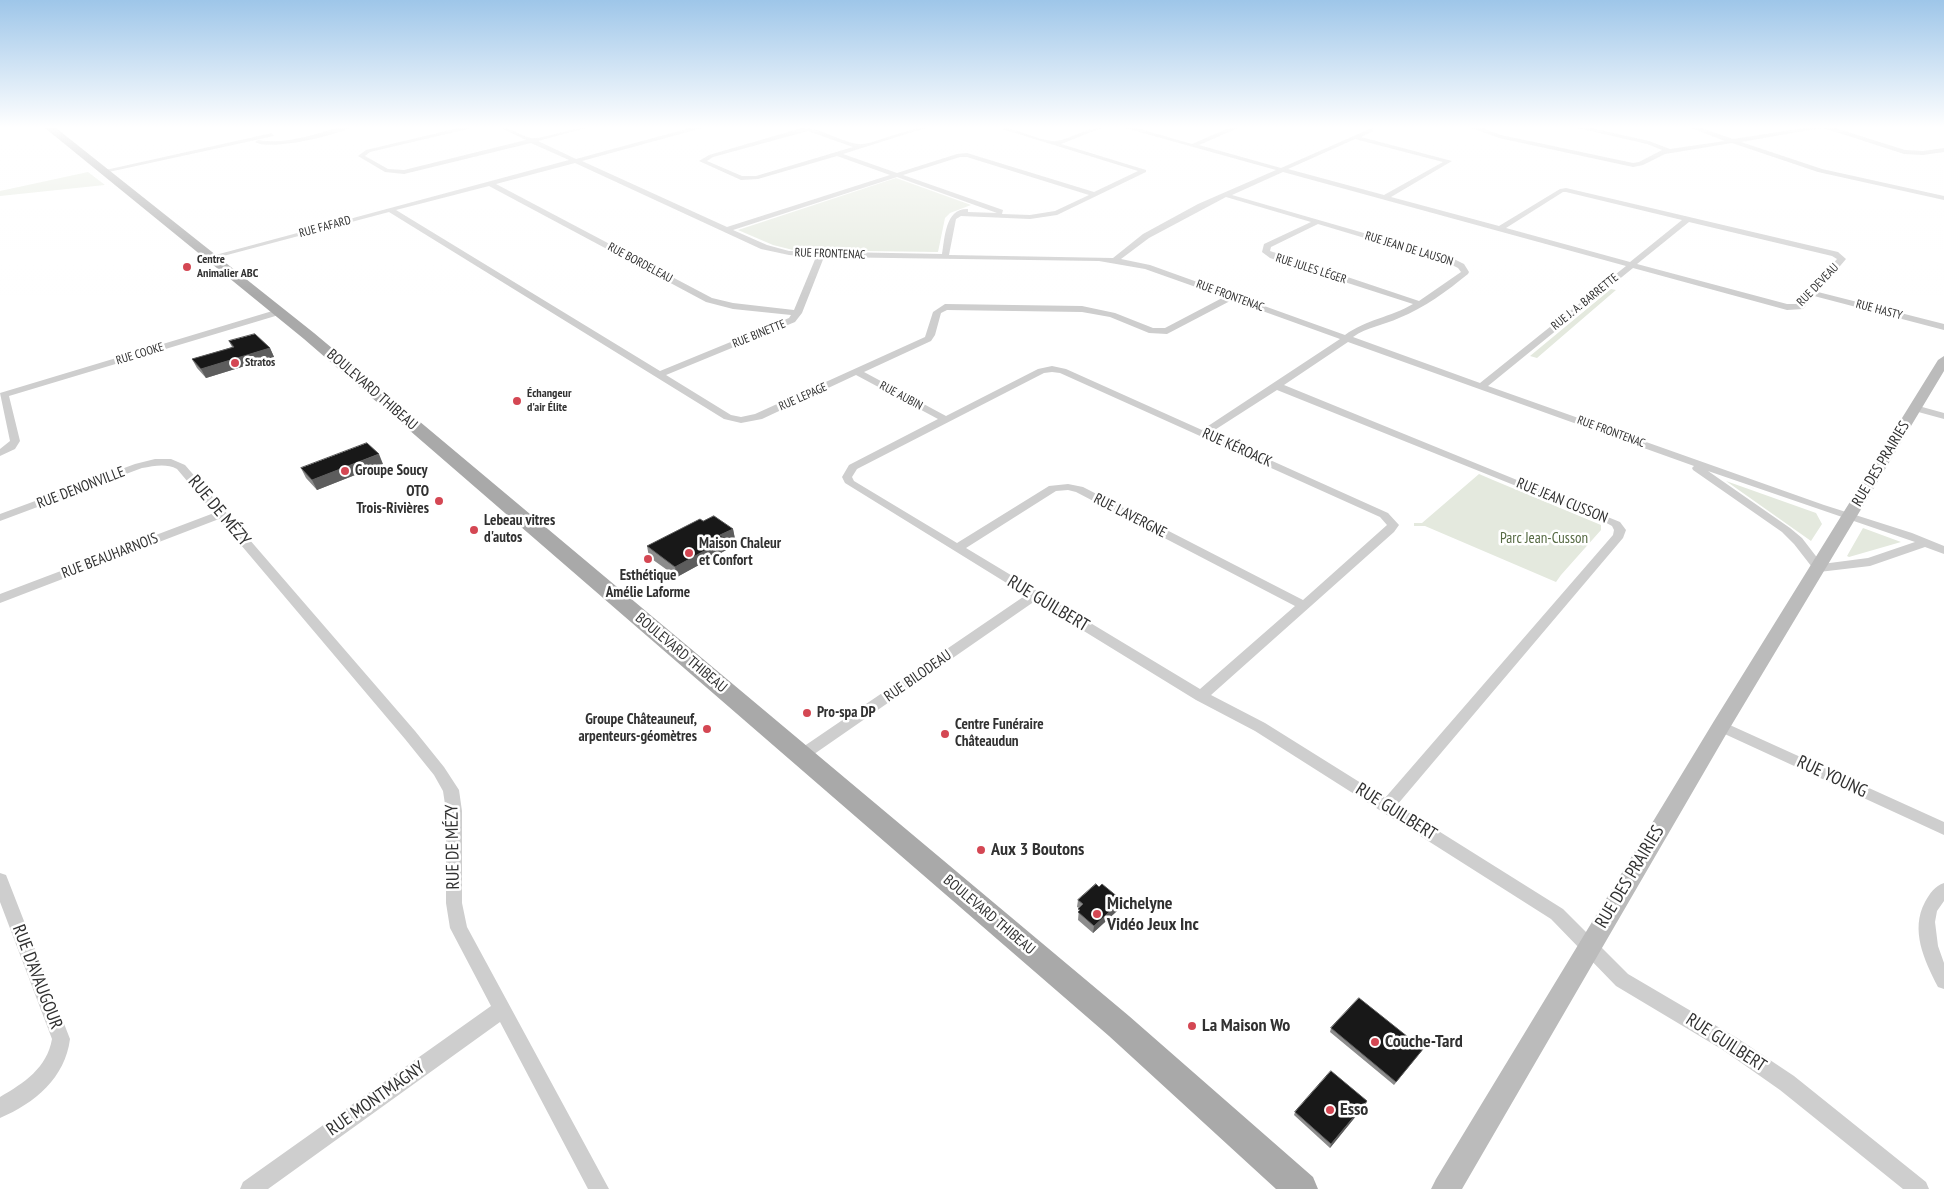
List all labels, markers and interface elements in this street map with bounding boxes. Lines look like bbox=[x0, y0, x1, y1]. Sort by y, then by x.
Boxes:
street label: RUE FAFARD bbox=[298, 213, 352, 241]
street label: RUE JEAN DE LAUSON bbox=[1363, 229, 1455, 269]
street label: RUE BORDELEAU bbox=[605, 240, 675, 286]
street label: RUE FRONTENAC bbox=[794, 246, 866, 262]
street label: RUE JULES LÉGER bbox=[1274, 251, 1348, 287]
place label: Centre Animalier ABC bbox=[197, 253, 258, 281]
marker: Centre Animalier ABC bbox=[181, 261, 193, 273]
street label: RUE DEVEAU bbox=[1794, 261, 1842, 309]
street label: RUE J. A. BARRETTE bbox=[1549, 271, 1621, 333]
street label: RUE FRONTENAC bbox=[1194, 277, 1266, 315]
street label: RUE HASTY bbox=[1854, 297, 1904, 323]
street label: RUE BINETTE bbox=[730, 317, 788, 351]
street label: RUE COOKE bbox=[114, 340, 166, 368]
street label: BOULEVARD THIBEAU bbox=[323, 346, 421, 434]
place label: Stratos bbox=[245, 356, 275, 370]
marker: Stratos bbox=[229, 357, 241, 369]
street label: RUE AUBIN bbox=[877, 379, 925, 413]
street label: RUE LEPAGE bbox=[777, 380, 829, 414]
place label: Échangeur d'air Élite bbox=[527, 387, 571, 415]
marker: Échangeur d'air Élite bbox=[511, 395, 523, 407]
street label: RUE FRONTENAC bbox=[1575, 413, 1647, 451]
street label: RUE DES PRAIRIES bbox=[1848, 418, 1914, 510]
street label: RUE KÉROACK bbox=[1199, 425, 1275, 471]
place label: Groupe Soucy bbox=[355, 462, 427, 480]
street label: RUE DENONVILLE bbox=[35, 463, 127, 513]
marker: Groupe Soucy bbox=[339, 465, 351, 477]
street label: RUE DE MÉZY bbox=[183, 471, 255, 551]
street label: RUE JEAN CUSSON bbox=[1514, 475, 1610, 527]
place label: OTO Trois-Rivières bbox=[356, 483, 429, 518]
street label: RUE LAVERGNE bbox=[1090, 490, 1170, 542]
marker: OTO Trois-Rivières bbox=[433, 495, 445, 507]
place label: Lebeau vitres d'autos bbox=[484, 512, 555, 547]
marker: Lebeau vitres d'autos bbox=[468, 524, 480, 536]
street label: RUE BEAUHARNOIS bbox=[59, 529, 161, 583]
park label: Parc Jean-Cusson bbox=[1500, 530, 1588, 548]
place label: Maison Chaleur et Confort bbox=[699, 535, 781, 570]
marker: Maison Chaleur et Confort bbox=[683, 547, 695, 559]
marker: Esthétique Amélie Laforme bbox=[642, 553, 654, 565]
place label: Esthétique Amélie Laforme bbox=[606, 567, 690, 602]
street label: RUE GUILBERT bbox=[1003, 571, 1093, 637]
street label: BOULEVARD THIBEAU bbox=[631, 609, 731, 697]
street label: RUE BILODEAU bbox=[881, 646, 955, 706]
place label: Pro-spa DP bbox=[817, 704, 876, 722]
marker: Pro-spa DP bbox=[801, 707, 813, 719]
place label: Groupe Châteauneuf, arpenteurs-géomètres bbox=[578, 711, 697, 746]
place label: Centre Funéraire Châteaudun bbox=[955, 716, 1044, 751]
marker: Groupe Châteauneuf, arpenteurs-géomètres bbox=[701, 723, 713, 735]
marker: Centre Funéraire Châteaudun bbox=[939, 728, 951, 740]
street label: RUE YOUNG bbox=[1793, 751, 1871, 803]
street label: RUE GUILBERT bbox=[1351, 779, 1441, 845]
street label: RUE DE MÉZY bbox=[441, 804, 465, 890]
street label: RUE DES PRAIRIES bbox=[1591, 822, 1669, 932]
place label: Aux 3 Boutons bbox=[991, 839, 1084, 861]
marker: Aux 3 Boutons bbox=[975, 844, 987, 856]
street label: BOULEVARD THIBEAU bbox=[939, 871, 1039, 959]
place label: Michelyne Vidéo Jeux Inc bbox=[1107, 893, 1199, 936]
marker: Michelyne Vidéo Jeux Inc bbox=[1091, 908, 1103, 920]
street label: RUE D'AVAUGOUR bbox=[7, 922, 67, 1032]
street label: RUE GUILBERT bbox=[1682, 1009, 1770, 1077]
place label: La Maison Wo bbox=[1202, 1015, 1290, 1037]
marker: La Maison Wo bbox=[1186, 1020, 1198, 1032]
place label: Couche-Tard bbox=[1385, 1031, 1463, 1053]
marker: Couche-Tard bbox=[1369, 1036, 1381, 1048]
street label: RUE MONTMAGNY bbox=[323, 1057, 429, 1141]
place label: Esso bbox=[1340, 1099, 1368, 1121]
marker: Esso bbox=[1324, 1104, 1336, 1116]

